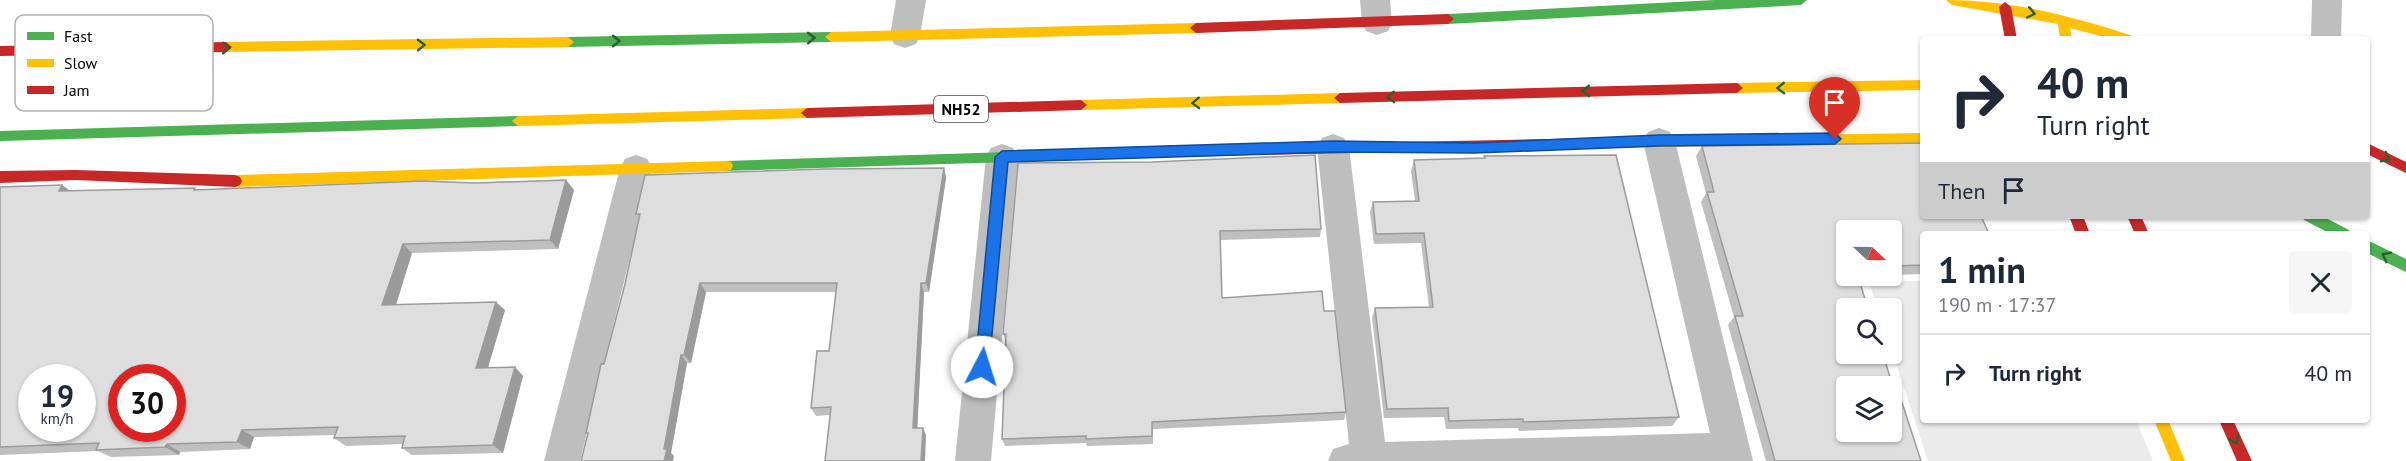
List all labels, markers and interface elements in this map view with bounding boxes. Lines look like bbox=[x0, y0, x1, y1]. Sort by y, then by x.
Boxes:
one-way arrow bbox=[2025, 5, 2035, 18]
legend bbox=[15, 15, 213, 111]
text: Fast bbox=[64, 26, 93, 46]
one-way arrow bbox=[807, 32, 816, 44]
one-way arrow bbox=[612, 35, 621, 47]
one-way arrow bbox=[417, 38, 426, 51]
one-way arrow bbox=[222, 42, 231, 54]
text: Slow bbox=[64, 53, 98, 73]
text: 40 m bbox=[2037, 55, 2129, 110]
icon: right bbox=[1938, 60, 2016, 138]
pin bbox=[1809, 77, 1860, 139]
text: Jam bbox=[63, 80, 90, 100]
one-way arrow bbox=[1776, 81, 1785, 94]
one-way arrow bbox=[1581, 84, 1590, 97]
icon: arrive bbox=[1818, 86, 1851, 119]
one-way arrow bbox=[1386, 91, 1395, 104]
road number: NH52 bbox=[934, 96, 988, 122]
one-way arrow bbox=[1191, 97, 1200, 109]
text: Turn right bbox=[2037, 108, 2150, 142]
one-way arrow bbox=[2380, 151, 2391, 162]
icon: arrive bbox=[1997, 174, 2030, 207]
text: Then bbox=[1938, 177, 1985, 205]
north arrow bbox=[1836, 220, 1902, 286]
map controls bbox=[1836, 220, 1902, 442]
text: 1 min bbox=[1938, 246, 2026, 293]
button: close bbox=[2289, 251, 2352, 314]
one-way arrow bbox=[2382, 251, 2393, 263]
text: 190 m · 17:37 bbox=[1938, 292, 2056, 318]
button: search bbox=[1836, 298, 1902, 364]
position arrow bbox=[950, 335, 1014, 399]
icon: right bbox=[1938, 357, 1971, 390]
text: Turn right bbox=[1989, 359, 2081, 387]
text: 40 m bbox=[2304, 359, 2352, 387]
speed limit sign: 30 bbox=[108, 364, 186, 442]
text: 19 bbox=[40, 376, 74, 415]
button: layers bbox=[1836, 376, 1902, 442]
text: km/h bbox=[41, 409, 73, 428]
one-way arrow bbox=[2228, 434, 2240, 445]

